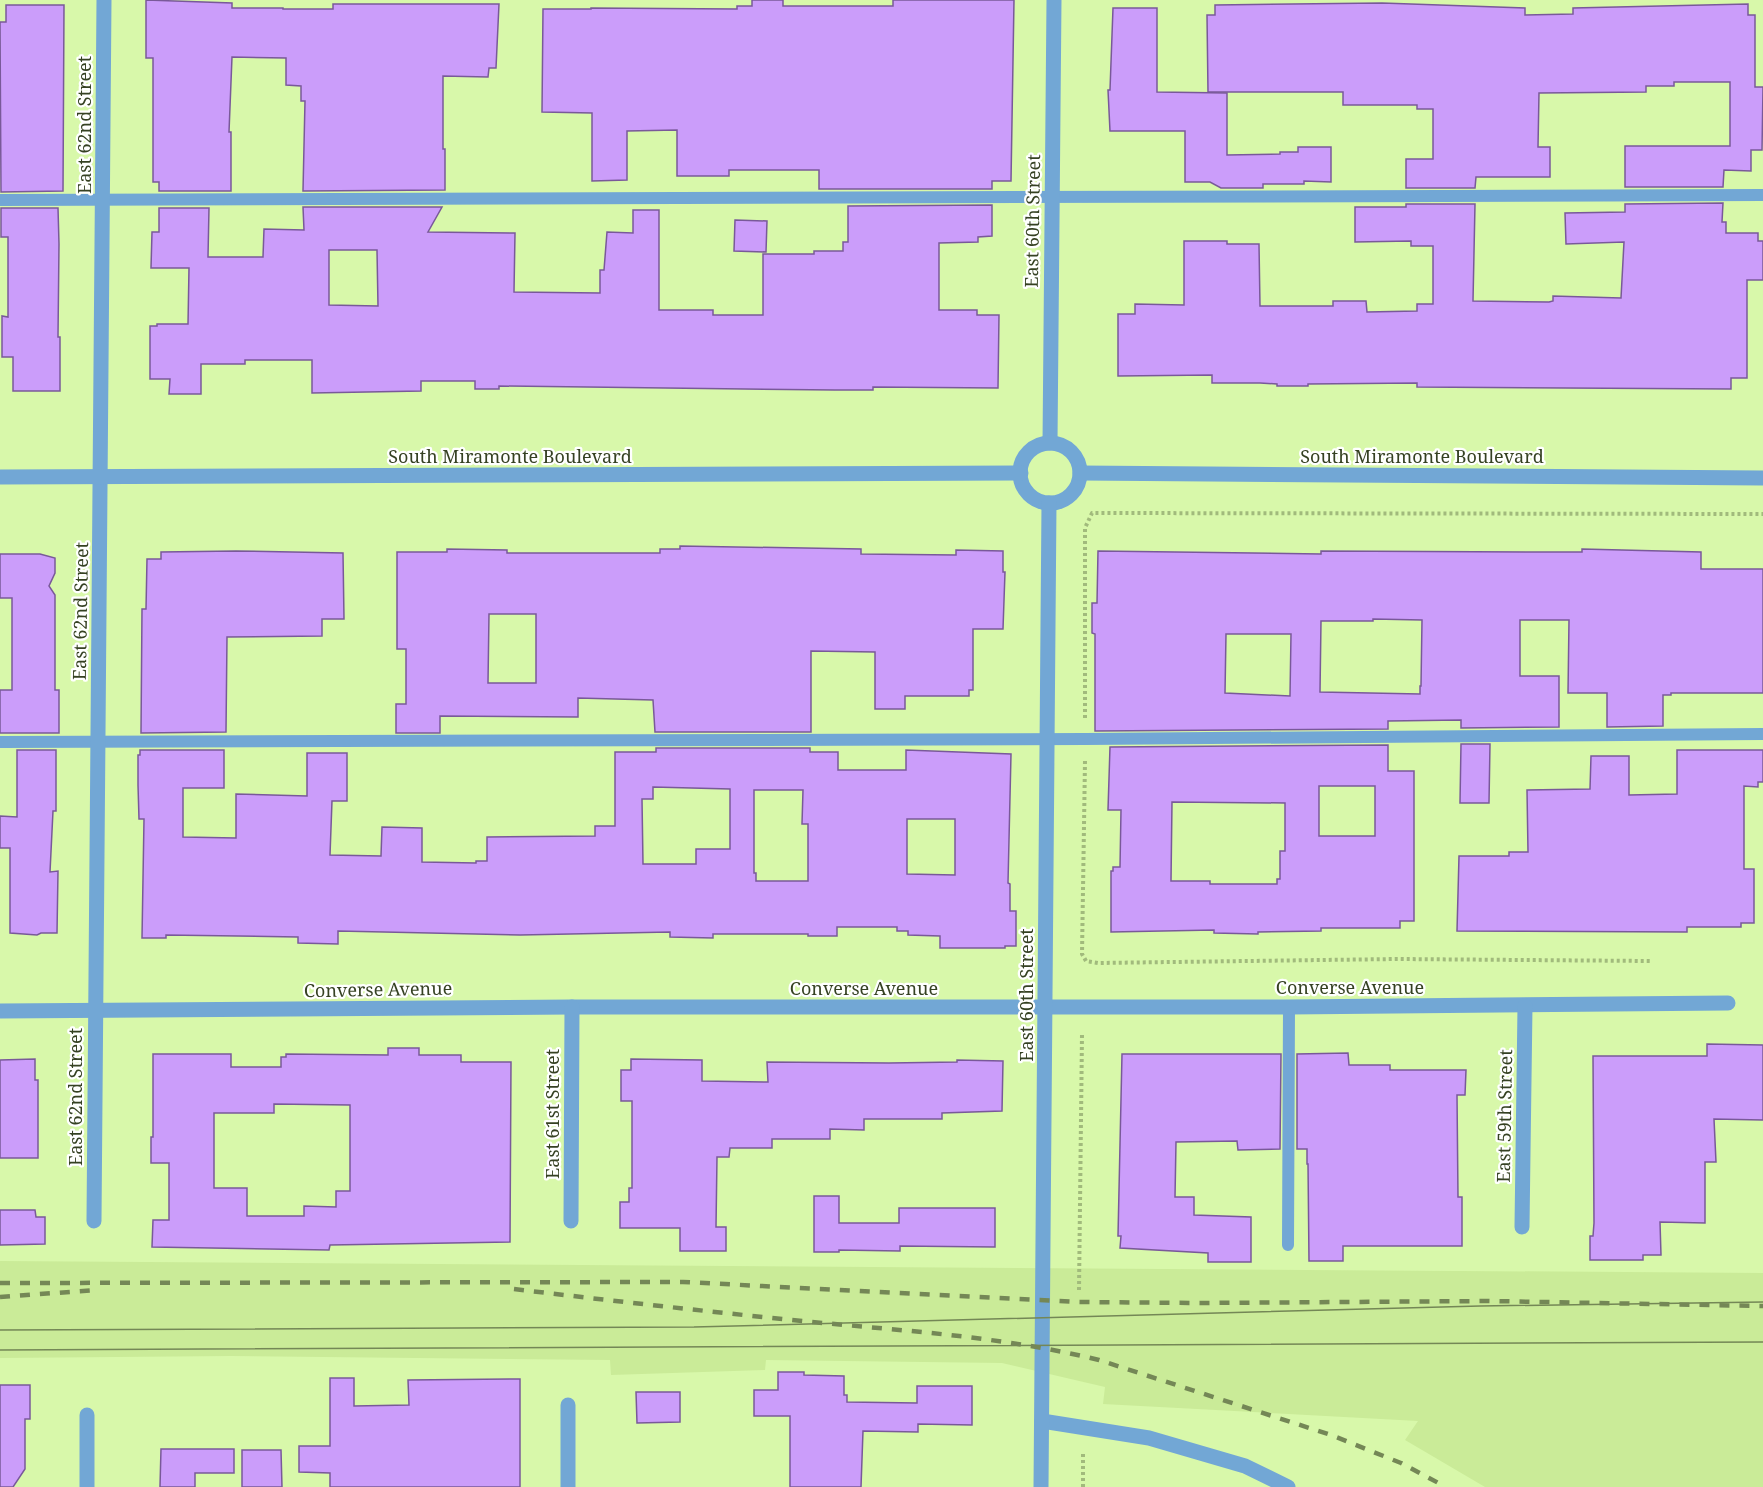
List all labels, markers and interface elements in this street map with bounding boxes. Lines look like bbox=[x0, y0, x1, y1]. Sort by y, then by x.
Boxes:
street label: East 62nd Street bbox=[72, 56, 96, 194]
street label: East 60th Street bbox=[1019, 154, 1045, 288]
street label: South Miramonte Boulevard bbox=[388, 444, 632, 468]
street label: South Miramonte Boulevard bbox=[1300, 444, 1544, 468]
street label: East 62nd Street bbox=[67, 542, 93, 680]
street label: East 60th Street bbox=[1014, 928, 1038, 1062]
street label: Converse Avenue bbox=[1276, 975, 1424, 999]
street label: Converse Avenue bbox=[304, 976, 452, 1002]
street label: Converse Avenue bbox=[790, 976, 938, 1000]
street label: East 62nd Street bbox=[63, 1028, 87, 1166]
street label: East 61st Street bbox=[540, 1049, 564, 1179]
street label: East 59th Street bbox=[1491, 1049, 1517, 1183]

